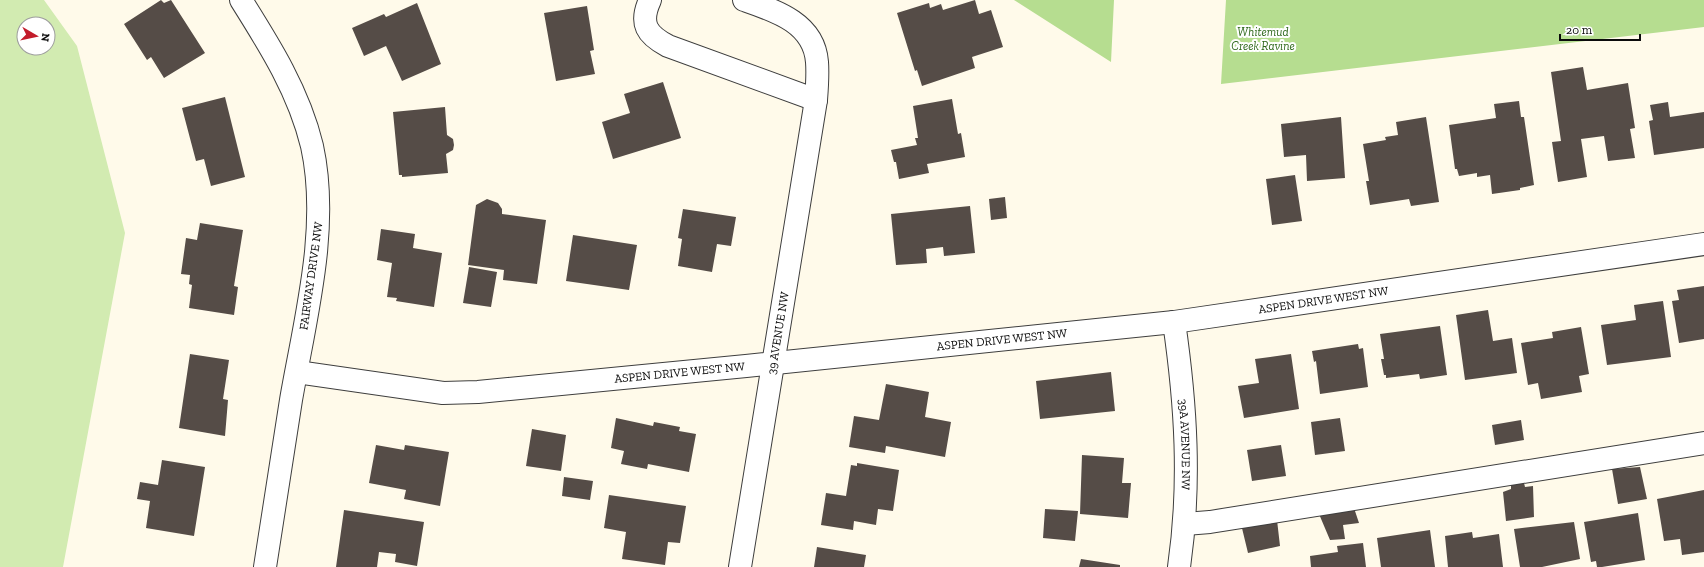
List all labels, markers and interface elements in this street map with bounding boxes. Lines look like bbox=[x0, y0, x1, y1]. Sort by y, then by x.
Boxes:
north arrow bbox=[16, 16, 56, 56]
scale bar bbox=[1560, 16, 1640, 42]
text: 20 m bbox=[1566, 23, 1593, 37]
park label: Whitemud Creek Ravine bbox=[1231, 25, 1295, 53]
text: N bbox=[38, 32, 52, 43]
street label: FAIRWAY DRIVE NW bbox=[296, 220, 326, 331]
street label: ASPEN DRIVE WEST NW bbox=[1257, 283, 1390, 316]
street label: 39 AVENUE NW bbox=[764, 290, 792, 376]
street label: ASPEN DRIVE WEST NW bbox=[936, 326, 1069, 353]
street label: ASPEN DRIVE WEST NW bbox=[614, 359, 746, 386]
street label: 39A AVENUE NW bbox=[1176, 398, 1193, 491]

